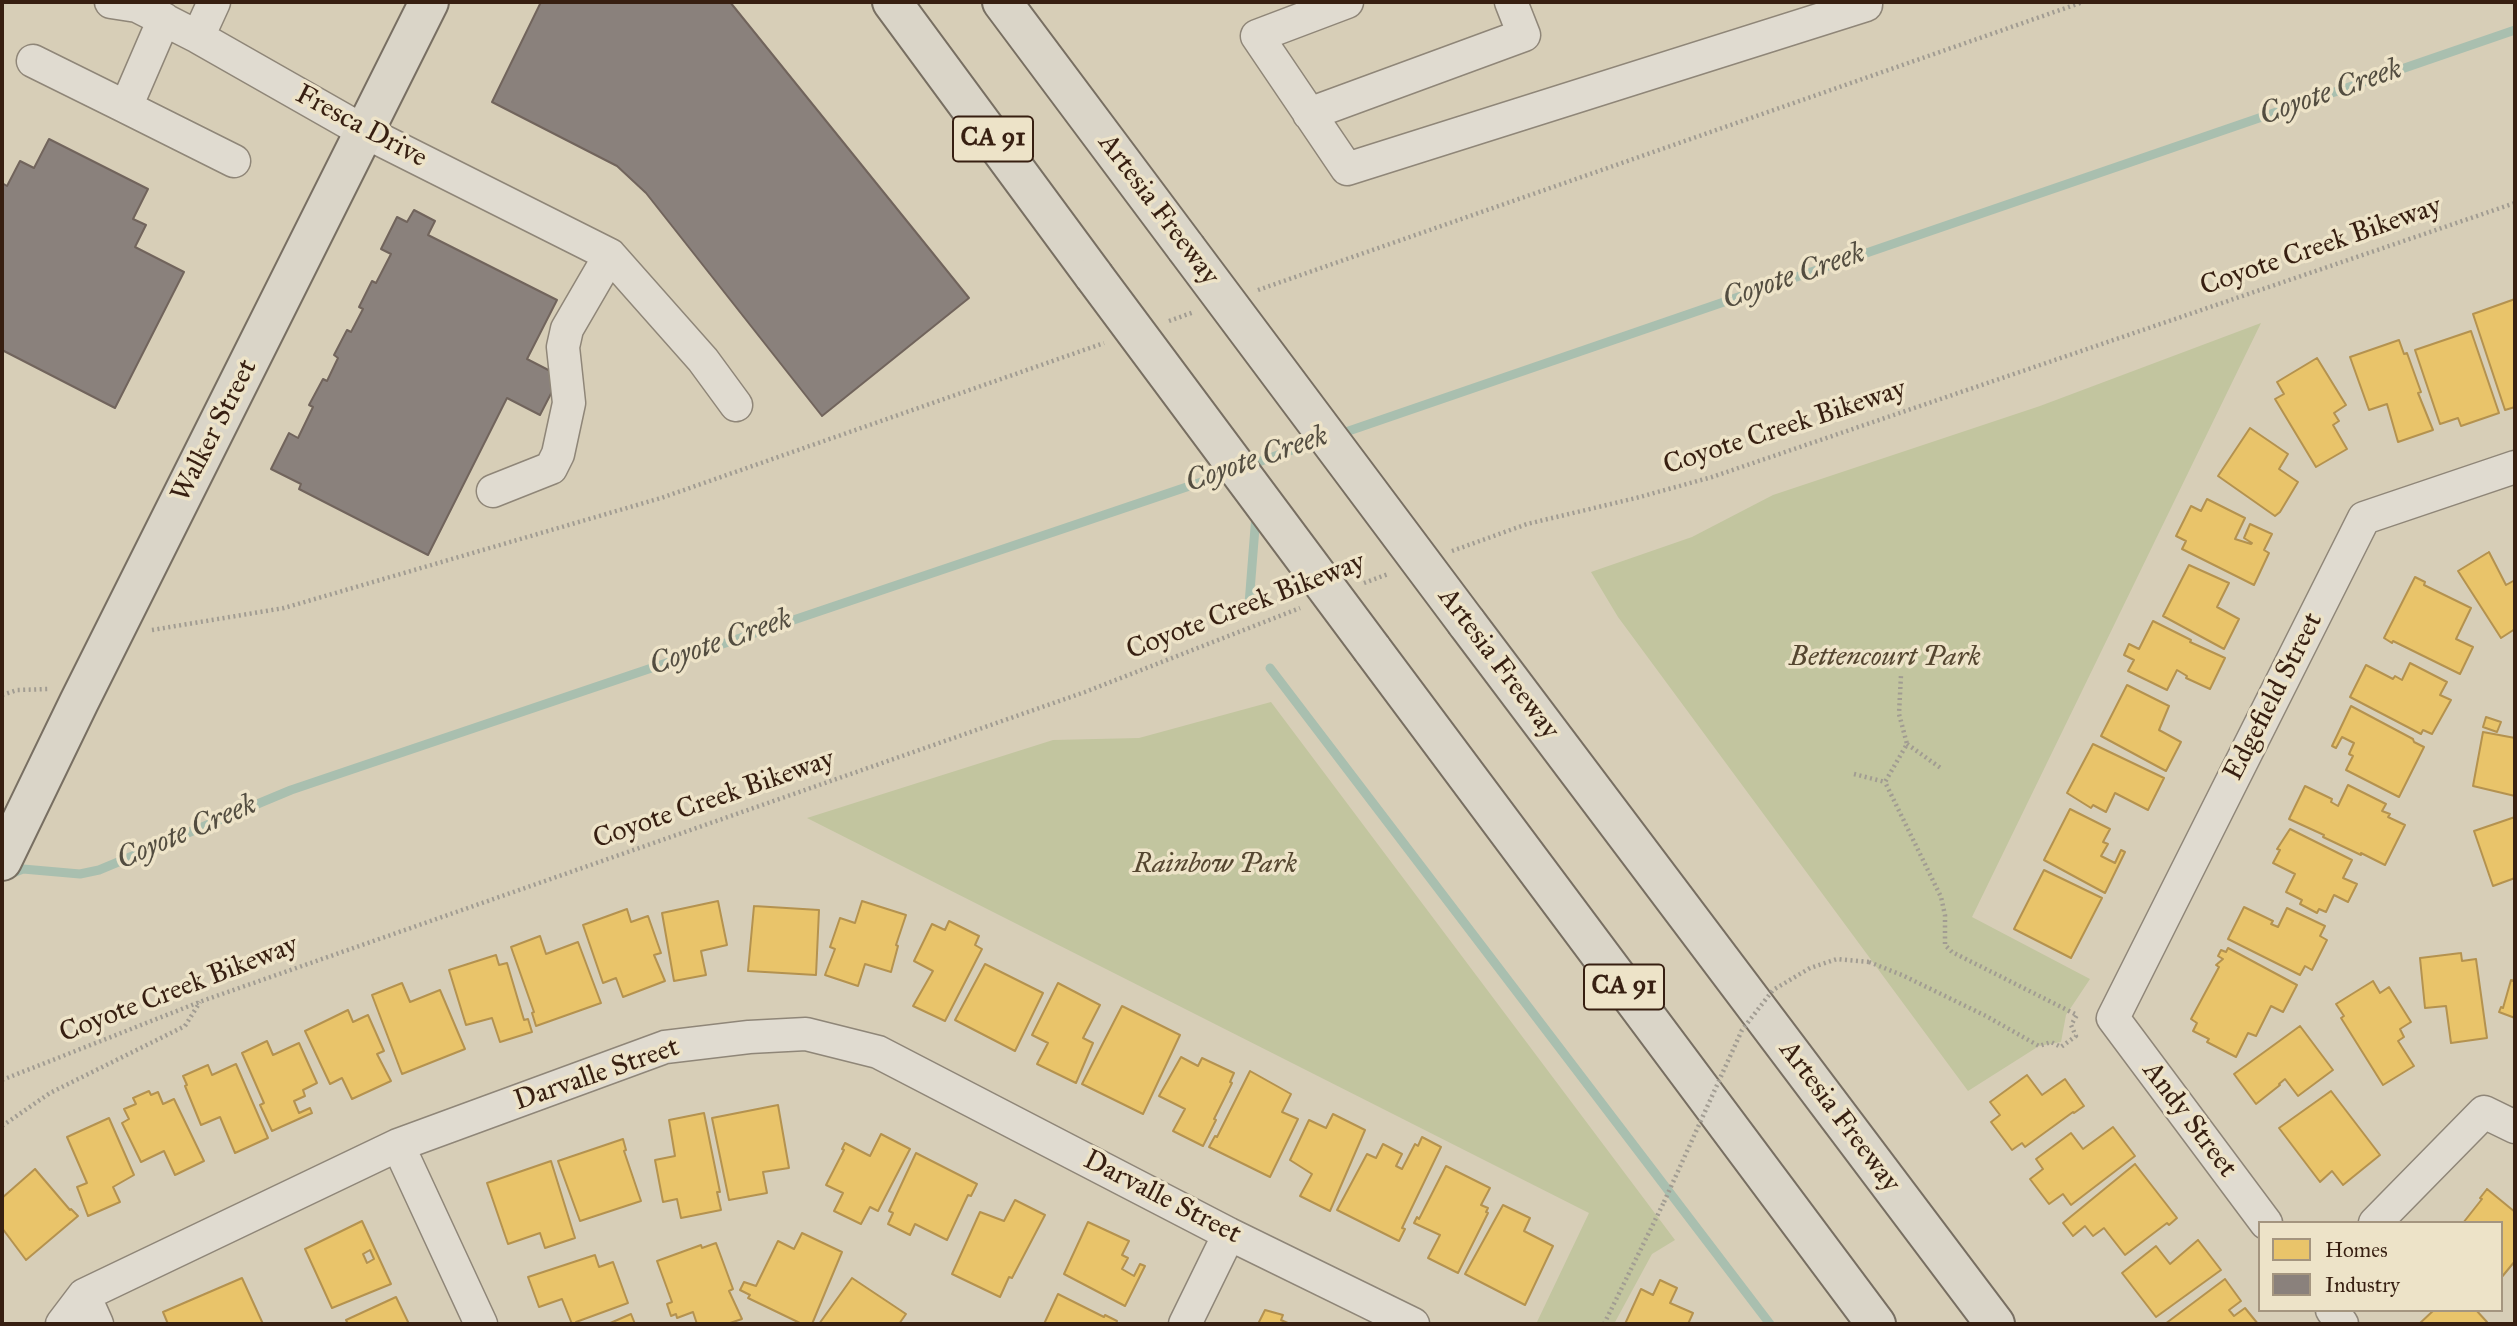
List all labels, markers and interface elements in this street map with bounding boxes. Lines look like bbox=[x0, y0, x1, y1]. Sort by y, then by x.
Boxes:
water label: Coyote Creek bbox=[2255, 52, 2407, 134]
street label: Fresca Drive bbox=[289, 78, 433, 176]
road number: CA 91 bbox=[953, 116, 1033, 162]
street label: Artesia Freeway bbox=[1090, 128, 1226, 292]
street label: Coyote Creek Bikeway bbox=[2196, 190, 2446, 304]
water label: Coyote Creek bbox=[1718, 236, 1870, 318]
street label: Walker Street bbox=[165, 354, 265, 508]
street label: Coyote Creek Bikeway bbox=[1659, 373, 1911, 483]
water label: Coyote Creek bbox=[1181, 419, 1333, 501]
street label: Coyote Creek Bikeway bbox=[1122, 546, 1370, 668]
street label: Artesia Freeway bbox=[1430, 582, 1566, 746]
water label: Coyote Creek bbox=[645, 602, 797, 684]
street label: Edgefield Street bbox=[2217, 607, 2331, 787]
park label: Bettencourt Park bbox=[1789, 641, 1981, 675]
street label: Coyote Creek Bikeway bbox=[589, 743, 839, 857]
water label: Coyote Creek bbox=[112, 787, 262, 879]
park label: Rainbow Park bbox=[1133, 848, 1297, 882]
street label: Coyote Creek Bikeway bbox=[55, 929, 303, 1051]
road number: CA 91 bbox=[1584, 964, 1664, 1010]
street label: Darvalle Street bbox=[510, 1031, 684, 1119]
street label: Artesia Freeway bbox=[1771, 1035, 1907, 1199]
street label: Andy Street bbox=[2134, 1055, 2244, 1185]
street label: Darvalle Street bbox=[1078, 1144, 1246, 1252]
legend bbox=[2258, 1221, 2503, 1312]
text: Homes bbox=[2325, 1237, 2388, 1263]
text: Industry bbox=[2325, 1272, 2400, 1298]

